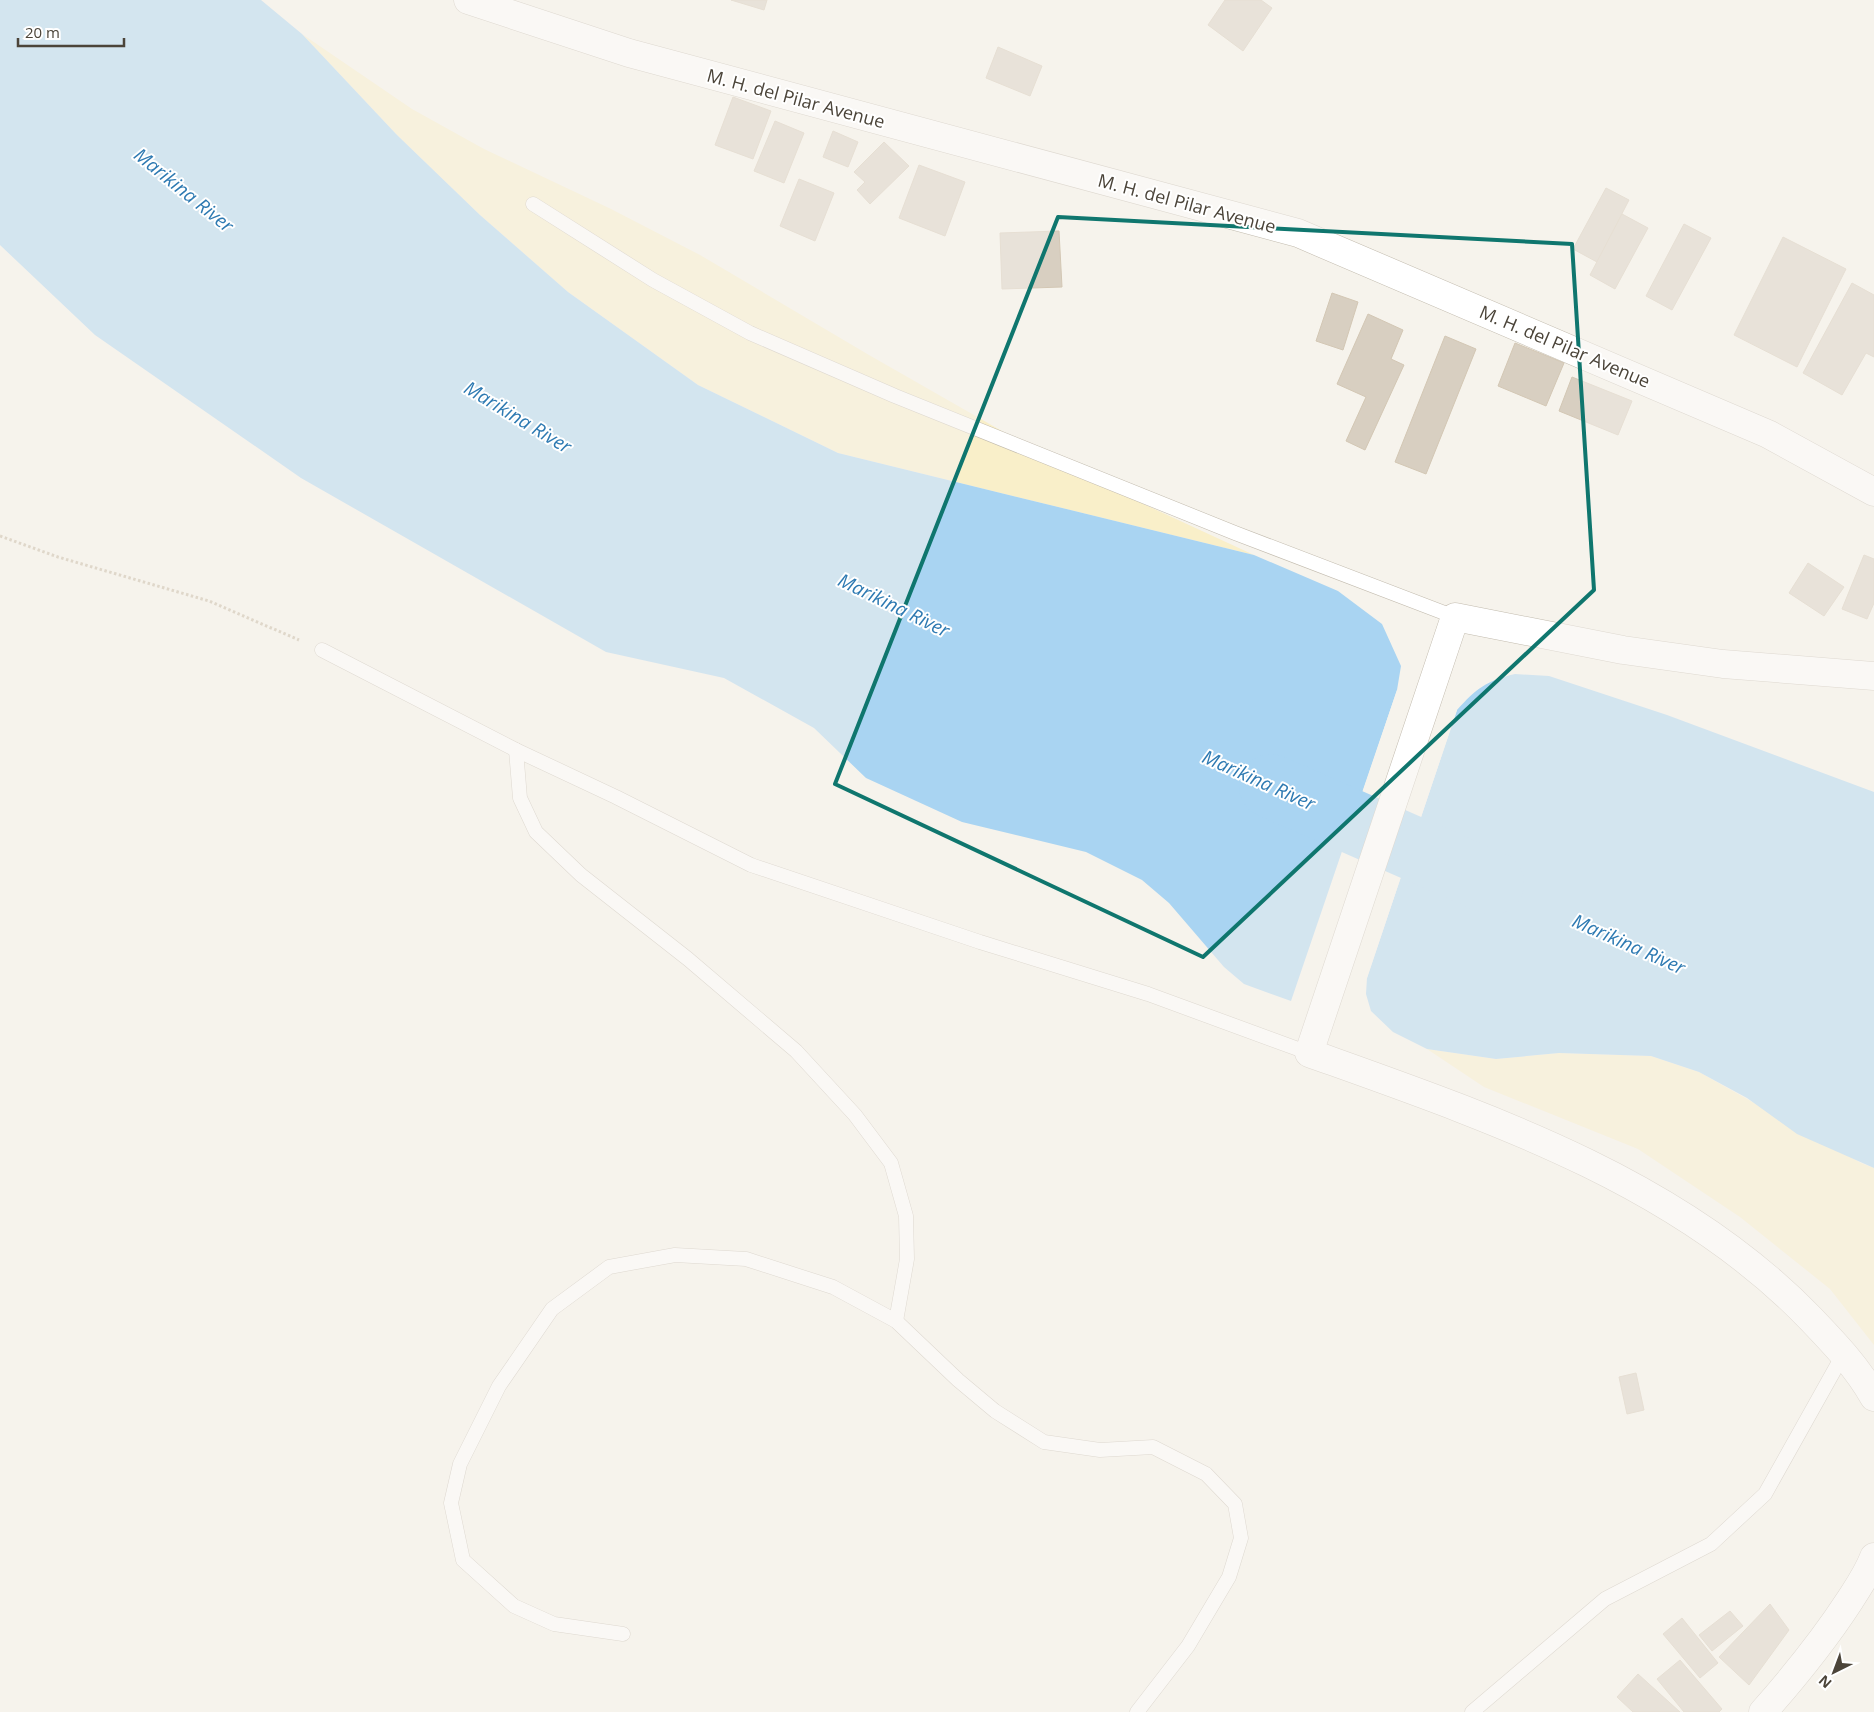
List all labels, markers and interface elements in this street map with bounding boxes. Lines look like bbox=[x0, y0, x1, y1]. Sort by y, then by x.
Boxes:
scale bar bbox=[18, 15, 124, 47]
text: 20 m bbox=[25, 22, 60, 42]
street label: M. H. del Pilar Avenue bbox=[704, 63, 888, 133]
water label: Marikina River bbox=[129, 142, 240, 239]
street label: M. H. del Pilar Avenue bbox=[1095, 168, 1279, 238]
street label: M. H. del Pilar Avenue bbox=[1476, 299, 1654, 393]
water label: Marikina River bbox=[459, 375, 578, 460]
water label: Marikina River bbox=[834, 567, 955, 644]
water label: Marikina River bbox=[1198, 744, 1321, 817]
water label: Marikina River bbox=[1568, 908, 1691, 981]
north arrow bbox=[1809, 1647, 1859, 1697]
text: N bbox=[1814, 1671, 1836, 1693]

